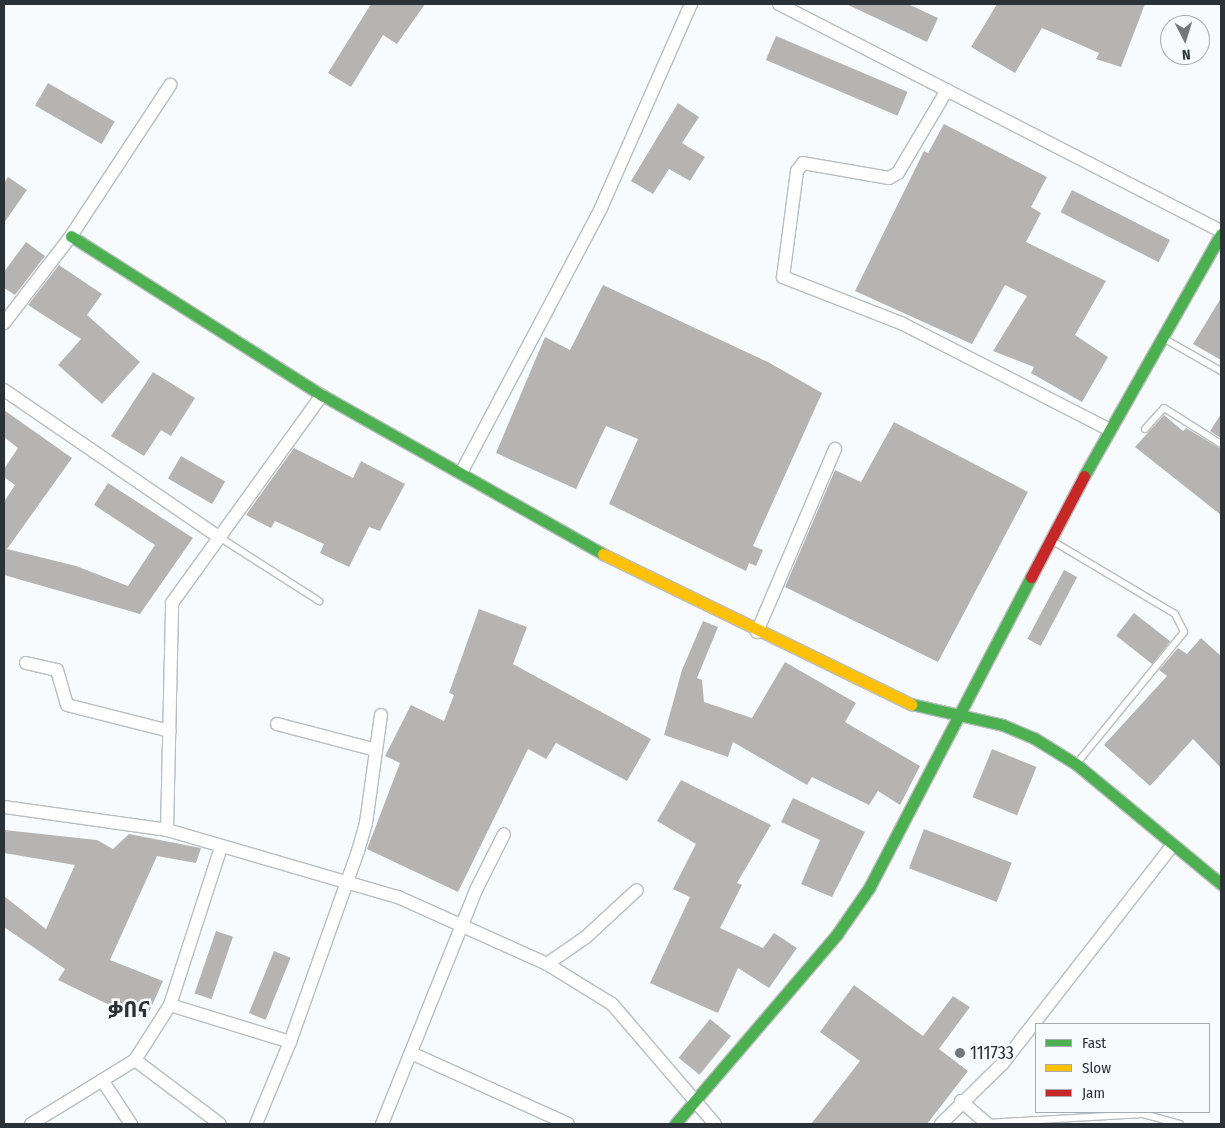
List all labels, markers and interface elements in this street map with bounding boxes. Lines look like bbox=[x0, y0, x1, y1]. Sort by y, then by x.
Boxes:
north arrow bbox=[1160, 15, 1210, 65]
text: N bbox=[1181, 46, 1191, 63]
district label: ቃበና bbox=[108, 997, 150, 1023]
legend bbox=[1035, 1023, 1210, 1113]
text: Fast bbox=[1082, 1034, 1106, 1052]
place label: 111733 bbox=[970, 1042, 1014, 1064]
marker: 111733 bbox=[954, 1047, 966, 1059]
text: Slow bbox=[1082, 1059, 1111, 1077]
text: Jam bbox=[1082, 1084, 1105, 1102]

